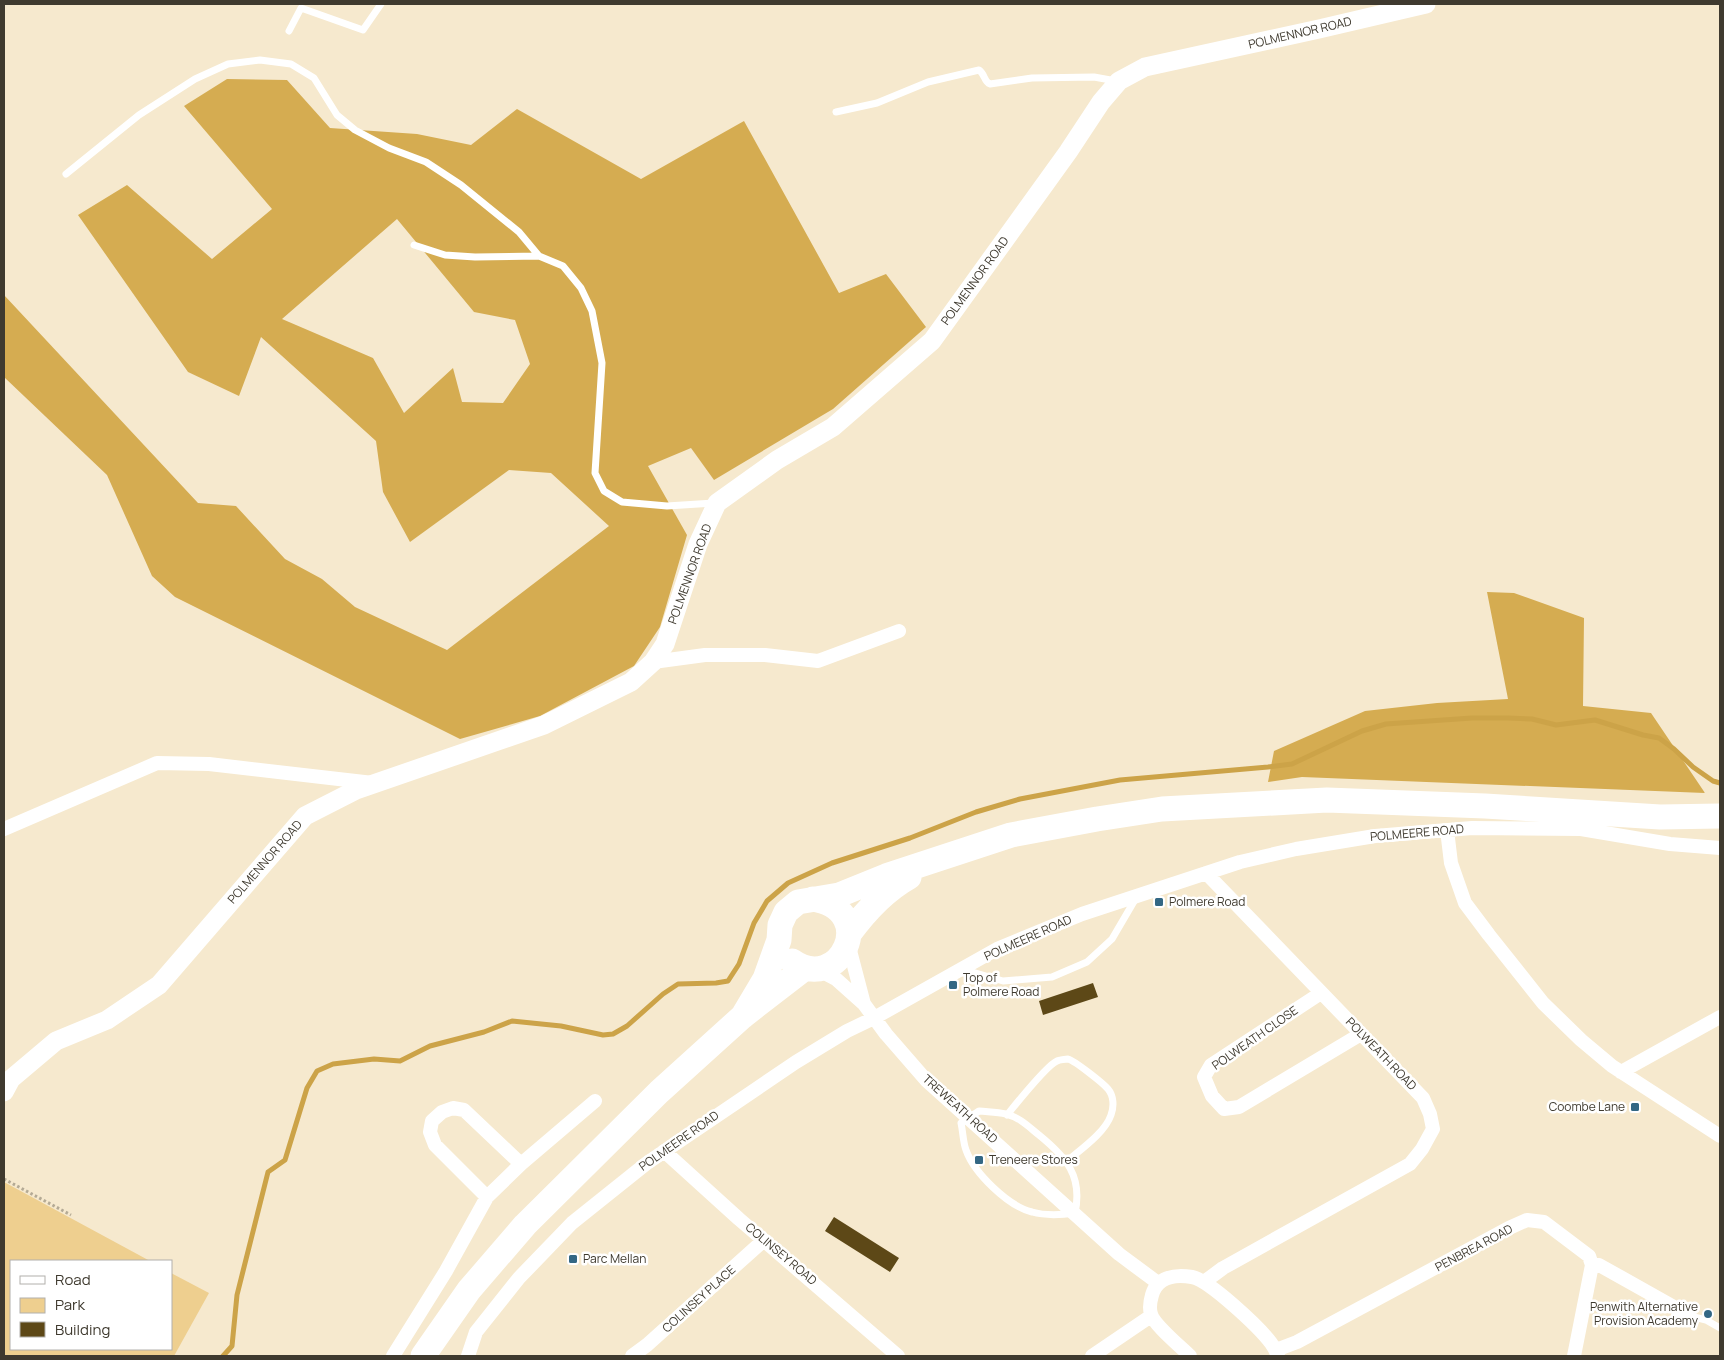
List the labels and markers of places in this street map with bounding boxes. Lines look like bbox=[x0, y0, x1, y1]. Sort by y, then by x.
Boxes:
place label: Polmere Road bbox=[1169, 893, 1245, 910]
marker: Polmere Road bbox=[1153, 896, 1165, 908]
place label: Top of Polmere Road bbox=[963, 969, 1039, 1000]
marker: Top of Polmere Road bbox=[947, 979, 959, 991]
place label: Coombe Lane bbox=[1549, 1098, 1625, 1115]
marker: Coombe Lane bbox=[1629, 1101, 1641, 1113]
place label: Treneere Stores bbox=[989, 1151, 1078, 1168]
marker: Treneere Stores bbox=[973, 1154, 985, 1166]
place label: Parc Mellan bbox=[583, 1250, 646, 1267]
marker: Parc Mellan bbox=[567, 1253, 579, 1265]
place label: Penwith Alternative Provision Academy bbox=[1590, 1298, 1699, 1329]
marker: Penwith Alternative Provision Academy bbox=[1702, 1308, 1714, 1320]

